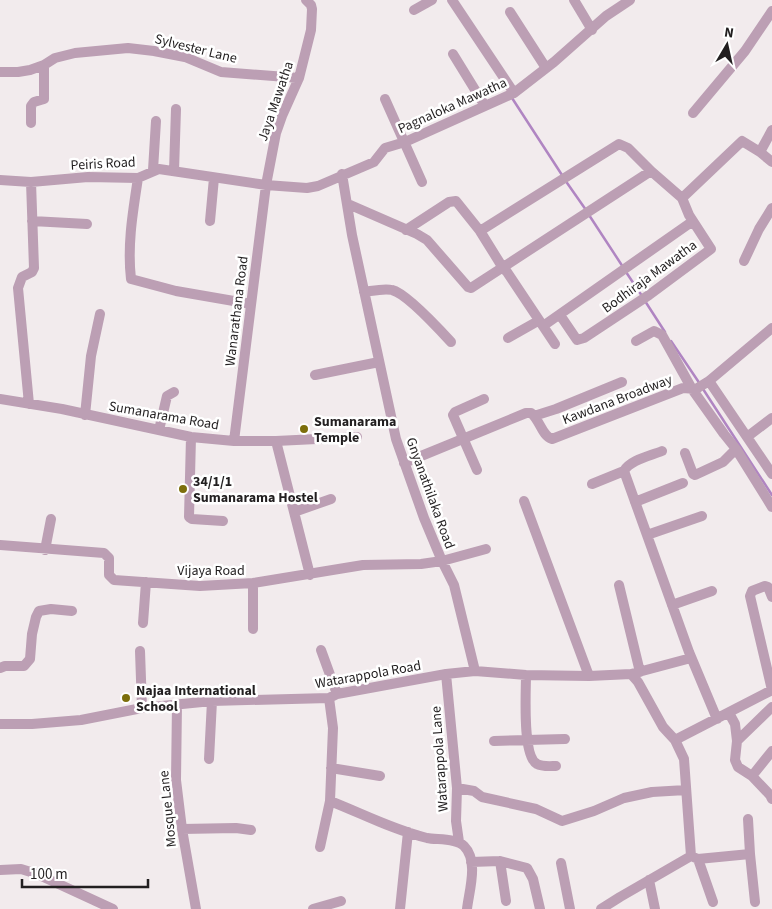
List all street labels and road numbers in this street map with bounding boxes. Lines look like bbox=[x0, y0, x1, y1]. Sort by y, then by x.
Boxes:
street label: Sylvester Lane bbox=[152, 29, 239, 69]
street label: Jaya Mawatha bbox=[253, 59, 299, 144]
street label: Pagnaloka Mawatha bbox=[395, 73, 510, 139]
street label: Peiris Road bbox=[70, 152, 136, 176]
street label: Bodhiraja Mawatha bbox=[598, 236, 701, 318]
street label: Wanarathana Road bbox=[220, 255, 254, 367]
street label: Kawdana Broadway bbox=[560, 370, 676, 430]
street label: Sumanarama Road bbox=[107, 396, 220, 436]
street label: Gnyanathilaka Road bbox=[401, 435, 460, 552]
street label: Vijaya Road bbox=[177, 561, 245, 581]
street label: Watarappola Road bbox=[314, 656, 423, 694]
street label: Watarappola Lane bbox=[426, 705, 454, 812]
street label: Mosque Lane bbox=[154, 769, 182, 848]

